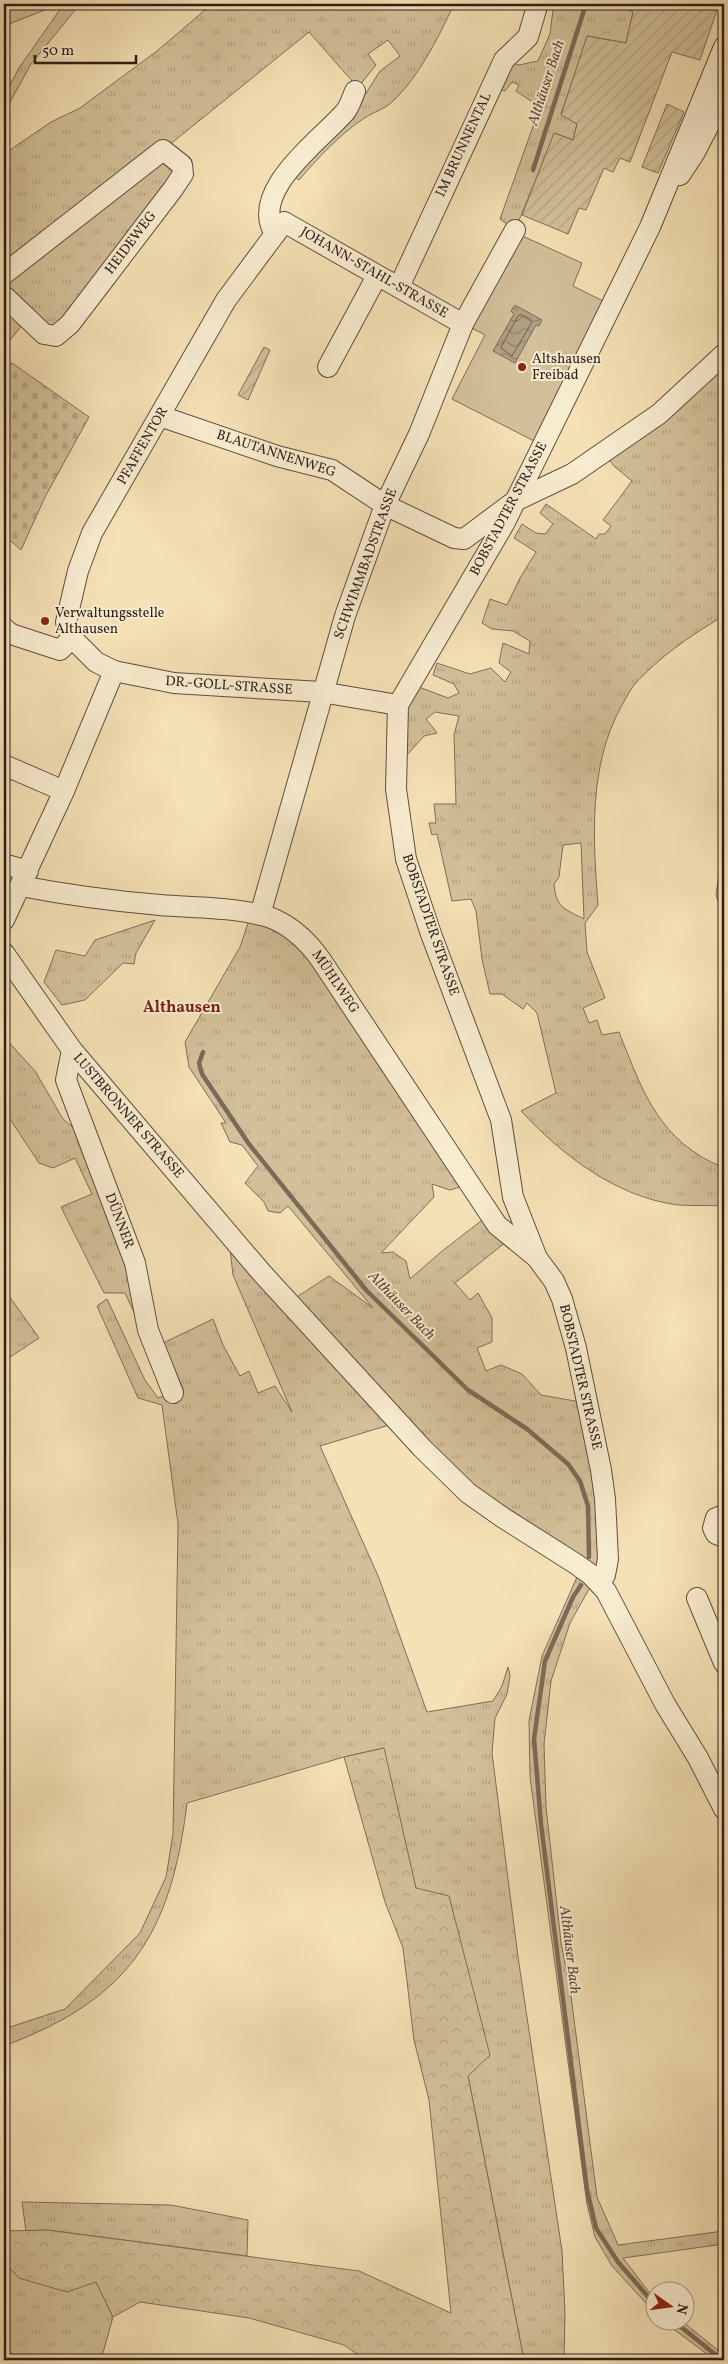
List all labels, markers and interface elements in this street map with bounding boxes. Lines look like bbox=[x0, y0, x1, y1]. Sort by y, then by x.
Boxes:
scale bar bbox=[35, 32, 136, 64]
water label: Althäuser Bach bbox=[523, 38, 571, 129]
text: 50 m bbox=[42, 41, 74, 62]
street label: IM BRUNNENTAL bbox=[432, 90, 497, 200]
street label: HEIDEWEG bbox=[101, 207, 161, 279]
street label: JOHANN-STAHL-STRASSE bbox=[296, 223, 452, 323]
place label: Altshausen Freibad bbox=[532, 350, 601, 385]
marker: Altshausen Freibad bbox=[516, 361, 528, 373]
street label: PFAFFENTOR bbox=[113, 403, 173, 489]
street label: BLAUTANNENWEG bbox=[214, 426, 338, 482]
street label: BOBSTADTER STRASSE bbox=[466, 439, 552, 579]
street label: SCHWIMMBADSTRASSE bbox=[330, 486, 402, 642]
place label: Verwaltungsstelle Althausen bbox=[55, 604, 165, 639]
marker: Verwaltungsstelle Althausen bbox=[39, 615, 51, 627]
street label: DR.-GOLL-STRASSE bbox=[165, 672, 293, 700]
street label: BOBSTADTER STRASSE bbox=[397, 852, 463, 998]
street label: MÜHLWEG bbox=[307, 947, 363, 1017]
district label: Althausen bbox=[143, 997, 221, 1019]
street label: LUSTBRONNER STRASSE bbox=[68, 1049, 188, 1183]
street label: DÜNNER bbox=[100, 1190, 138, 1252]
water label: Althäuser Bach bbox=[362, 1266, 439, 1345]
street label: BOBSTADTER STRASSE bbox=[554, 1302, 606, 1452]
water label: Althäuser Bach bbox=[553, 1904, 585, 1995]
north arrow bbox=[646, 2282, 696, 2332]
text: N bbox=[671, 2302, 692, 2316]

